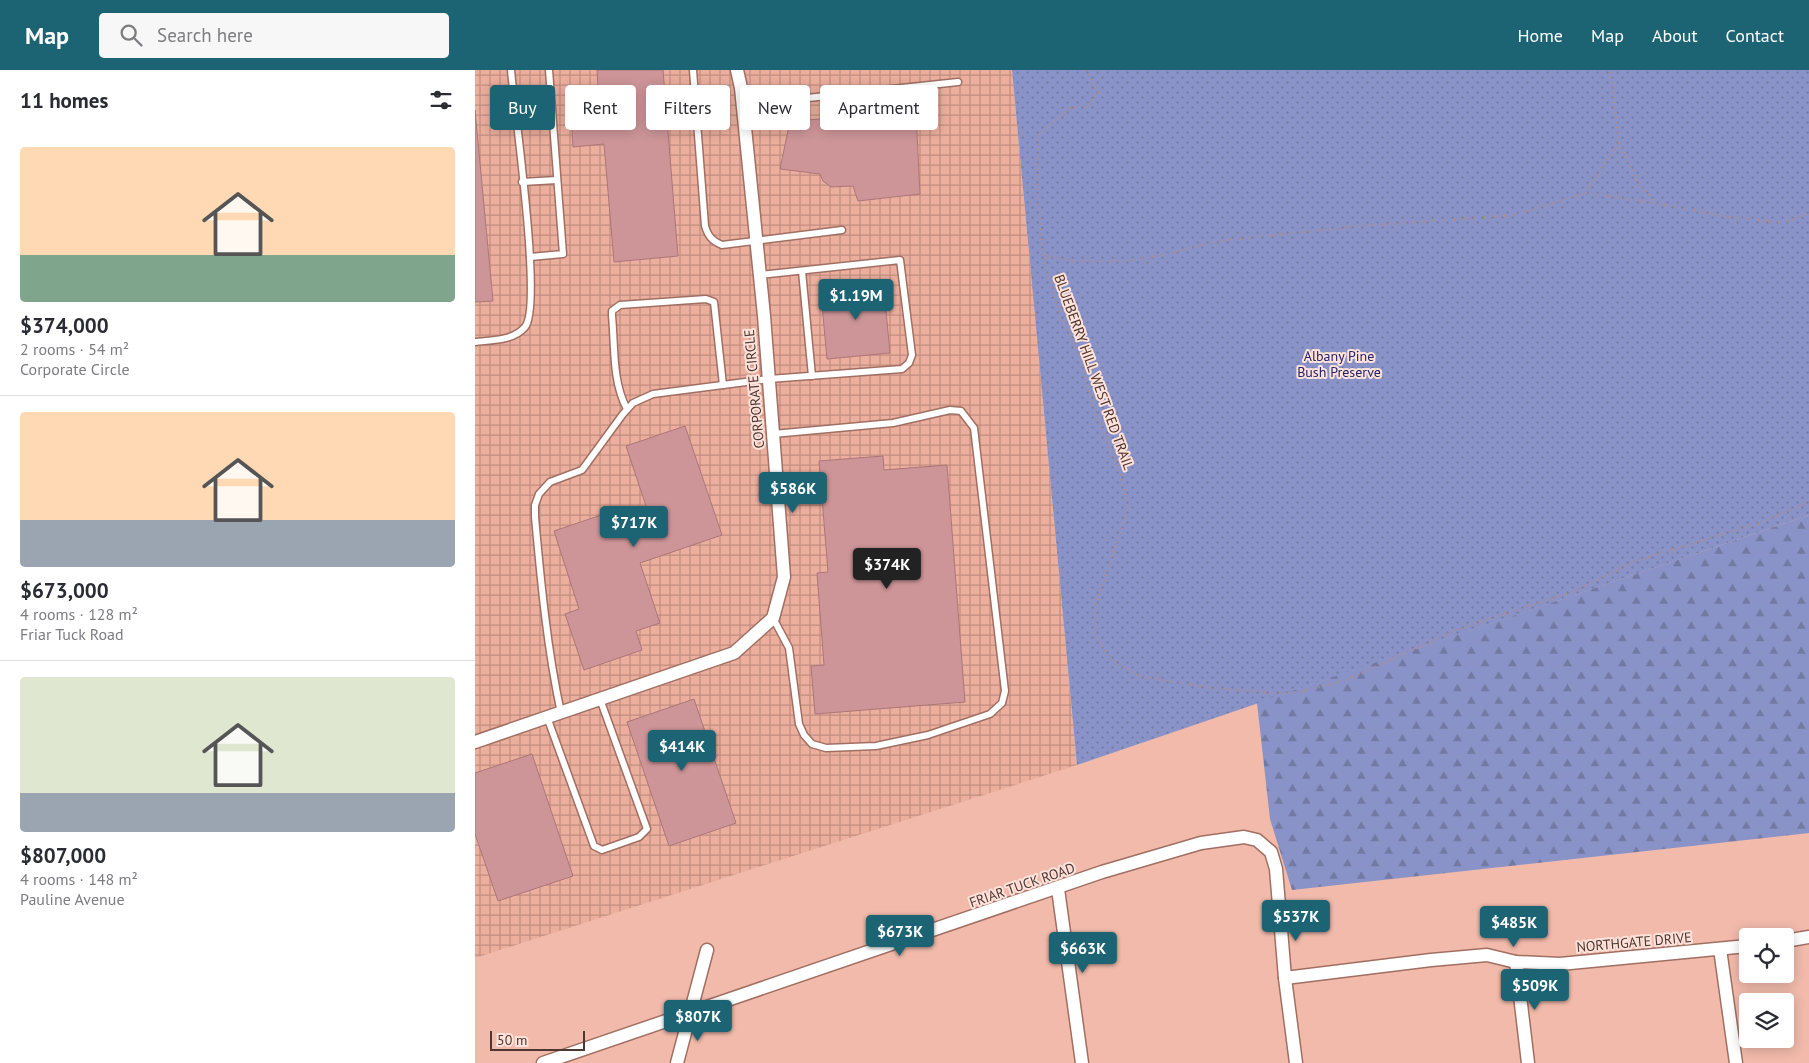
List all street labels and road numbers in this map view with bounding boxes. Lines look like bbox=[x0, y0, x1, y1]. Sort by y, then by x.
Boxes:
street label: BLUEBERRY HILL WEST RED TRAIL bbox=[1050, 272, 1138, 472]
street label: CORPORATE CIRCLE bbox=[740, 329, 768, 449]
street label: FRIAR TUCK ROAD bbox=[967, 859, 1077, 911]
street label: NORTHGATE DRIVE bbox=[1576, 928, 1692, 956]

